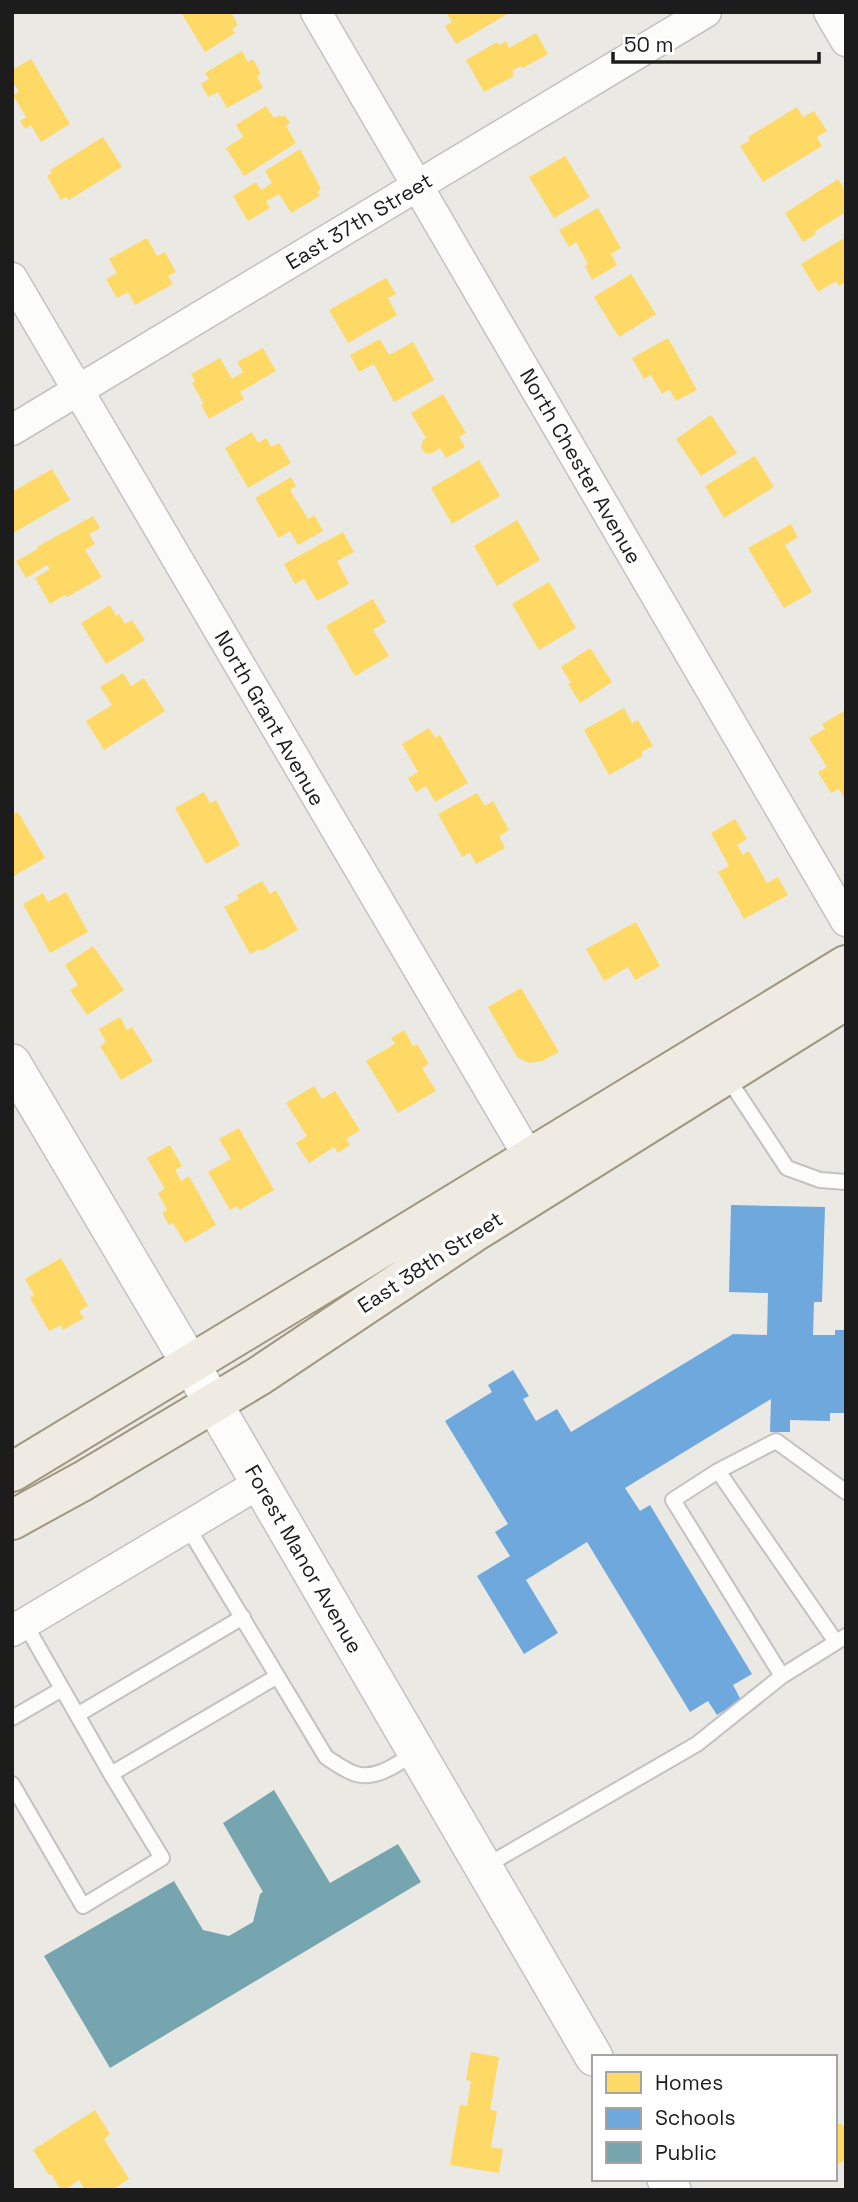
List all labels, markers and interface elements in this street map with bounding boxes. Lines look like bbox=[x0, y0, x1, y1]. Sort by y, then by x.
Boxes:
scale bar bbox=[613, 21, 820, 65]
text: 50 m bbox=[624, 31, 674, 58]
street label: East 37th Street bbox=[281, 167, 437, 275]
street label: North Chester Avenue bbox=[514, 363, 648, 569]
street label: North Grant Avenue bbox=[209, 626, 331, 810]
street label: East 38th Street bbox=[352, 1205, 508, 1319]
street label: Forest Manor Avenue bbox=[239, 1460, 369, 1658]
legend bbox=[592, 2055, 837, 2181]
text: Homes bbox=[655, 2069, 723, 2096]
text: Schools bbox=[655, 2104, 735, 2131]
text: Public bbox=[655, 2139, 717, 2166]

